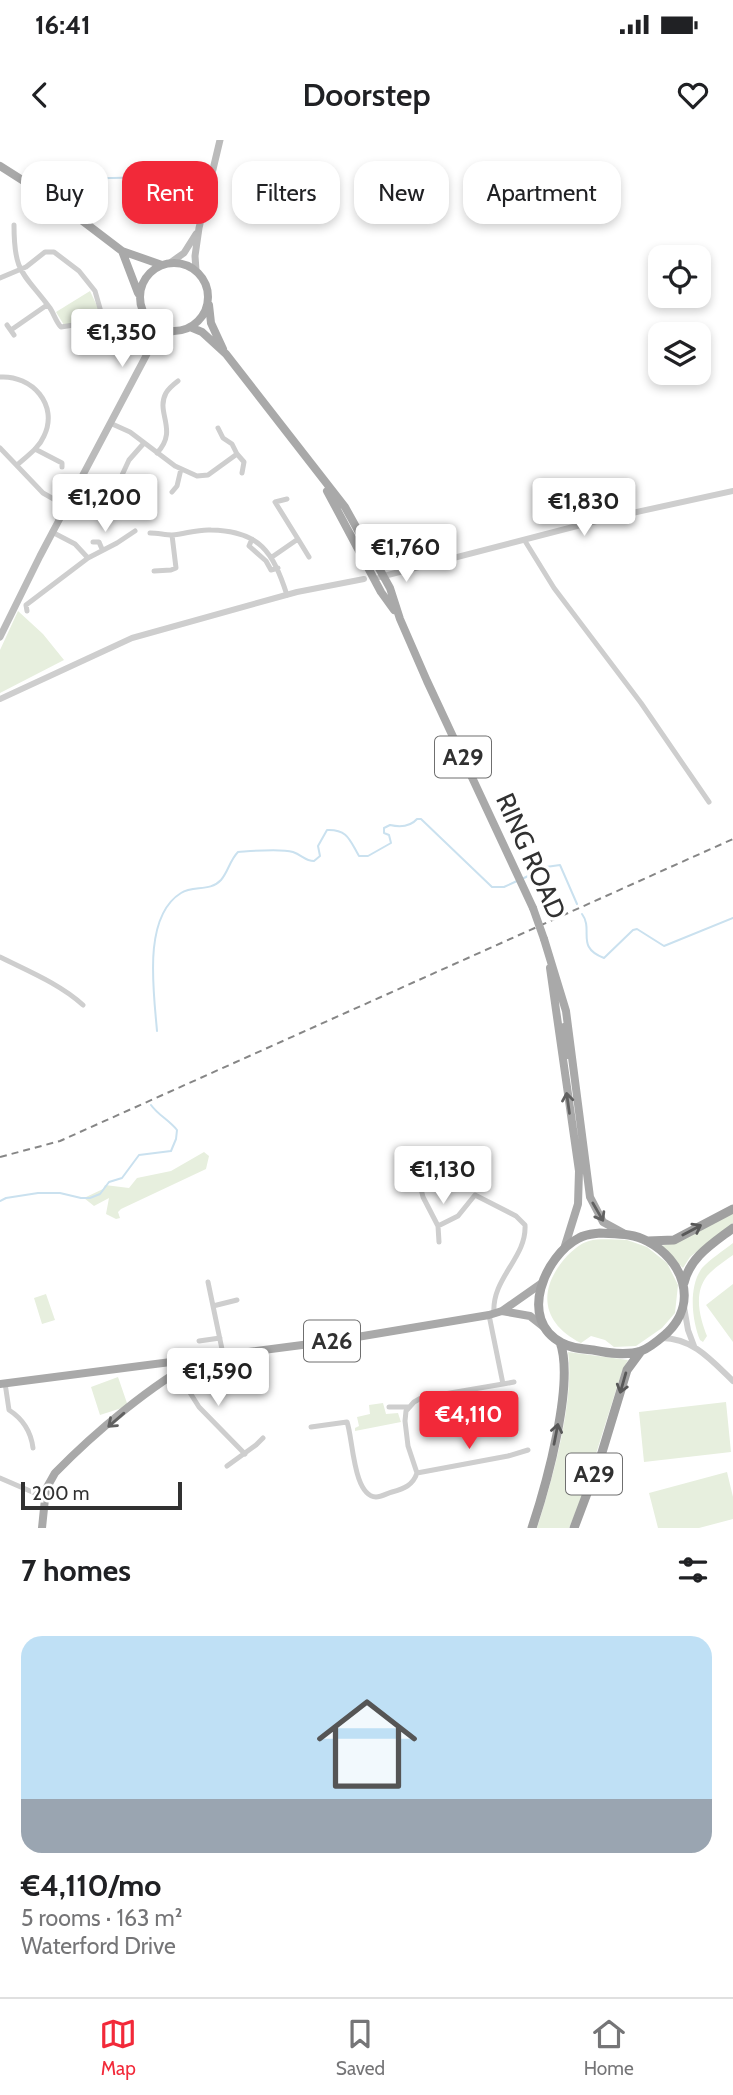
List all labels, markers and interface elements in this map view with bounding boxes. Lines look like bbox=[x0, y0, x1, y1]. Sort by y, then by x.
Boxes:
text: 16:41 bbox=[35, 9, 91, 41]
text: Doorstep bbox=[302, 75, 431, 114]
icon: back bbox=[21, 76, 59, 114]
icon: heart bbox=[674, 76, 712, 114]
chip: Buy bbox=[21, 161, 108, 224]
chip: Rent bbox=[122, 161, 218, 224]
chip: Filters bbox=[232, 161, 340, 224]
chip: New bbox=[354, 161, 449, 224]
chip: Apartment bbox=[463, 161, 621, 224]
map controls bbox=[648, 245, 711, 385]
button: locate bbox=[648, 245, 711, 308]
pin: €1,350 bbox=[65, 310, 179, 369]
text: €1,350 bbox=[87, 318, 157, 346]
button: layers bbox=[648, 322, 711, 385]
pin: €1,200 bbox=[48, 474, 162, 534]
pin: €1,830 bbox=[527, 478, 641, 538]
text: €1,200 bbox=[68, 483, 142, 511]
text: €1,830 bbox=[548, 487, 620, 515]
pin: €1,760 bbox=[349, 524, 463, 584]
text: €1,760 bbox=[372, 533, 440, 561]
road number: A29 bbox=[435, 736, 491, 778]
street label: RING ROAD bbox=[489, 788, 573, 924]
one-way arrow bbox=[561, 1092, 574, 1115]
pin: €1,130 bbox=[386, 1146, 500, 1206]
text: €1,130 bbox=[410, 1155, 476, 1183]
one-way arrow bbox=[591, 1202, 605, 1222]
one-way arrow bbox=[681, 1223, 702, 1237]
road number: A26 bbox=[304, 1321, 360, 1362]
pin: €1,590 bbox=[161, 1348, 275, 1408]
text: €1,590 bbox=[183, 1357, 253, 1385]
one-way arrow bbox=[615, 1372, 628, 1394]
pin: €4,110 bbox=[412, 1392, 526, 1451]
text: €4,110 bbox=[435, 1400, 503, 1428]
one-way arrow bbox=[107, 1412, 125, 1428]
one-way arrow bbox=[550, 1423, 564, 1446]
road number: A29 bbox=[566, 1454, 622, 1494]
scale bar bbox=[21, 1479, 182, 1511]
text: 200 m bbox=[32, 1482, 89, 1505]
icon: filters bbox=[674, 1551, 712, 1589]
text: 7 homes bbox=[21, 1552, 131, 1589]
icon: home bbox=[304, 1681, 430, 1807]
text: €4,110/mo bbox=[21, 1867, 161, 1904]
text: 5 rooms · 163 m² bbox=[21, 1904, 182, 1932]
text: Waterford Drive bbox=[21, 1932, 176, 1960]
tab: Map bbox=[99, 2015, 137, 2080]
tab: Saved bbox=[336, 2015, 385, 2080]
tab: Home bbox=[584, 2015, 634, 2080]

